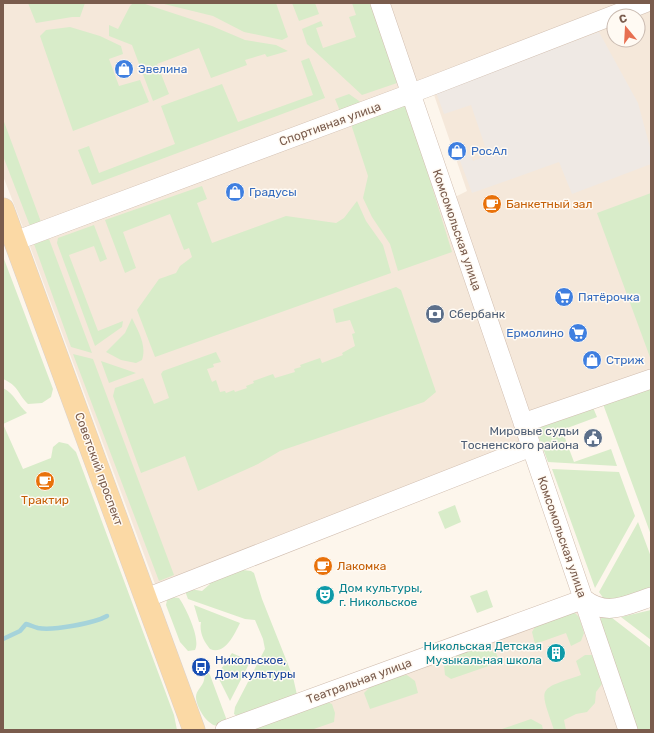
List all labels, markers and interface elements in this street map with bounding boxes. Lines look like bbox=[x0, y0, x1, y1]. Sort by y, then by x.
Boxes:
north arrow bbox=[606, 8, 646, 48]
text: С bbox=[617, 12, 629, 26]
shop icon: Эвелина bbox=[113, 58, 135, 80]
place label: Эвелина bbox=[138, 62, 187, 76]
street label: Спортивная улица bbox=[277, 99, 383, 149]
shop icon: РосАл bbox=[446, 140, 468, 162]
place label: РосАл bbox=[471, 144, 507, 158]
street label: Комсомольская улица bbox=[430, 167, 484, 293]
shop icon: Градусы bbox=[224, 181, 246, 203]
place label: Градусы bbox=[249, 185, 297, 199]
cafe icon: Банкетный зал bbox=[481, 193, 503, 215]
place label: Банкетный зал bbox=[506, 197, 592, 211]
supermarket icon: Пятёрочка bbox=[553, 286, 575, 308]
place label: Пятёрочка bbox=[578, 290, 640, 304]
bank icon: Сбербанк bbox=[424, 303, 446, 325]
place label: Сбербанк bbox=[449, 307, 506, 321]
supermarket icon: Ермолино bbox=[567, 322, 589, 344]
place label: Ермолино bbox=[506, 326, 564, 340]
shop icon: Стриж bbox=[581, 349, 603, 371]
place label: Стриж bbox=[606, 353, 645, 367]
street label: Советский проспект bbox=[72, 411, 126, 527]
place label: Мировые судьи Тосненского района bbox=[461, 424, 579, 452]
public building icon: Мировые судьи Тосненского района bbox=[582, 427, 604, 449]
cafe icon: Трактир bbox=[34, 470, 56, 492]
street label: Комсомольская улица bbox=[535, 474, 589, 600]
place label: Трактир bbox=[21, 493, 69, 507]
cafe icon: Лакомка bbox=[312, 555, 334, 577]
place label: Лакомка bbox=[337, 559, 386, 573]
place label: Дом культуры, г. Никольское bbox=[339, 581, 422, 609]
theatre icon: Дом культуры, г. Никольское bbox=[314, 584, 336, 606]
place label: Никольская Детская Музыкальная школа bbox=[423, 639, 542, 667]
building icon: Никольская Детская Музыкальная школа bbox=[545, 642, 567, 664]
place label: Никольское, Дом культуры bbox=[215, 653, 296, 681]
street label: Театральная улица bbox=[304, 655, 414, 707]
bus stop icon: Никольское, Дом культуры bbox=[190, 656, 212, 678]

